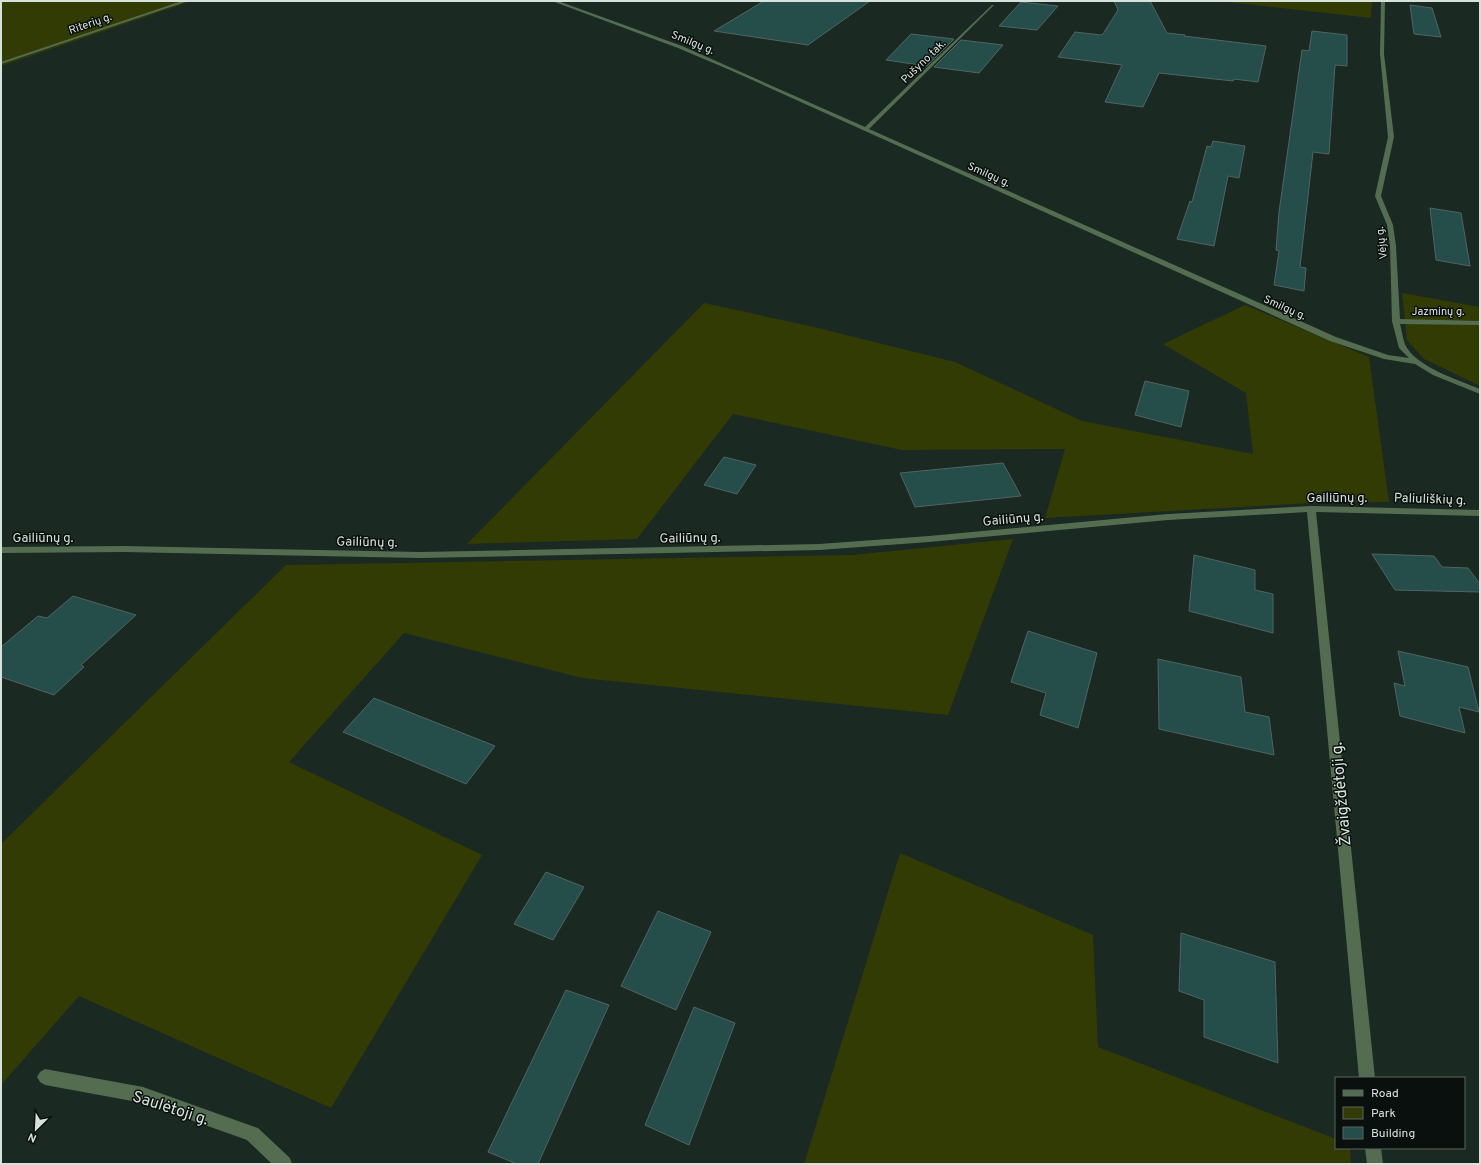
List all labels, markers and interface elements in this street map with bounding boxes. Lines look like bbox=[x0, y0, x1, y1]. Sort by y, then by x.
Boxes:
street label: Riterių g. bbox=[67, 10, 114, 38]
street label: Smilgų g. bbox=[669, 28, 716, 58]
street label: Pušyno tak. bbox=[898, 37, 949, 87]
street label: Smilgų g. bbox=[965, 159, 1012, 191]
street label: Vėjų g. bbox=[1373, 226, 1391, 260]
street label: Smilgų g. bbox=[1261, 292, 1308, 324]
street label: Jazminų g. bbox=[1411, 305, 1465, 319]
street label: Gailiūnų g. bbox=[1306, 491, 1368, 507]
street label: Paliuliškių g. bbox=[1393, 491, 1466, 509]
street label: Gailiūnų g. bbox=[982, 509, 1044, 531]
street label: Gailiūnų g. bbox=[659, 530, 721, 548]
street label: Gailiūnų g. bbox=[12, 531, 74, 547]
street label: Gailiūnų g. bbox=[336, 534, 398, 552]
street label: Žvaigždėtoji g. bbox=[1325, 741, 1356, 847]
legend bbox=[1335, 1077, 1465, 1149]
text: Road bbox=[1371, 1086, 1399, 1102]
street label: Saulėtoji g. bbox=[130, 1087, 211, 1131]
text: Park bbox=[1371, 1106, 1396, 1122]
north arrow bbox=[16, 1109, 56, 1149]
text: Building bbox=[1371, 1126, 1415, 1142]
text: N bbox=[26, 1129, 39, 1145]

